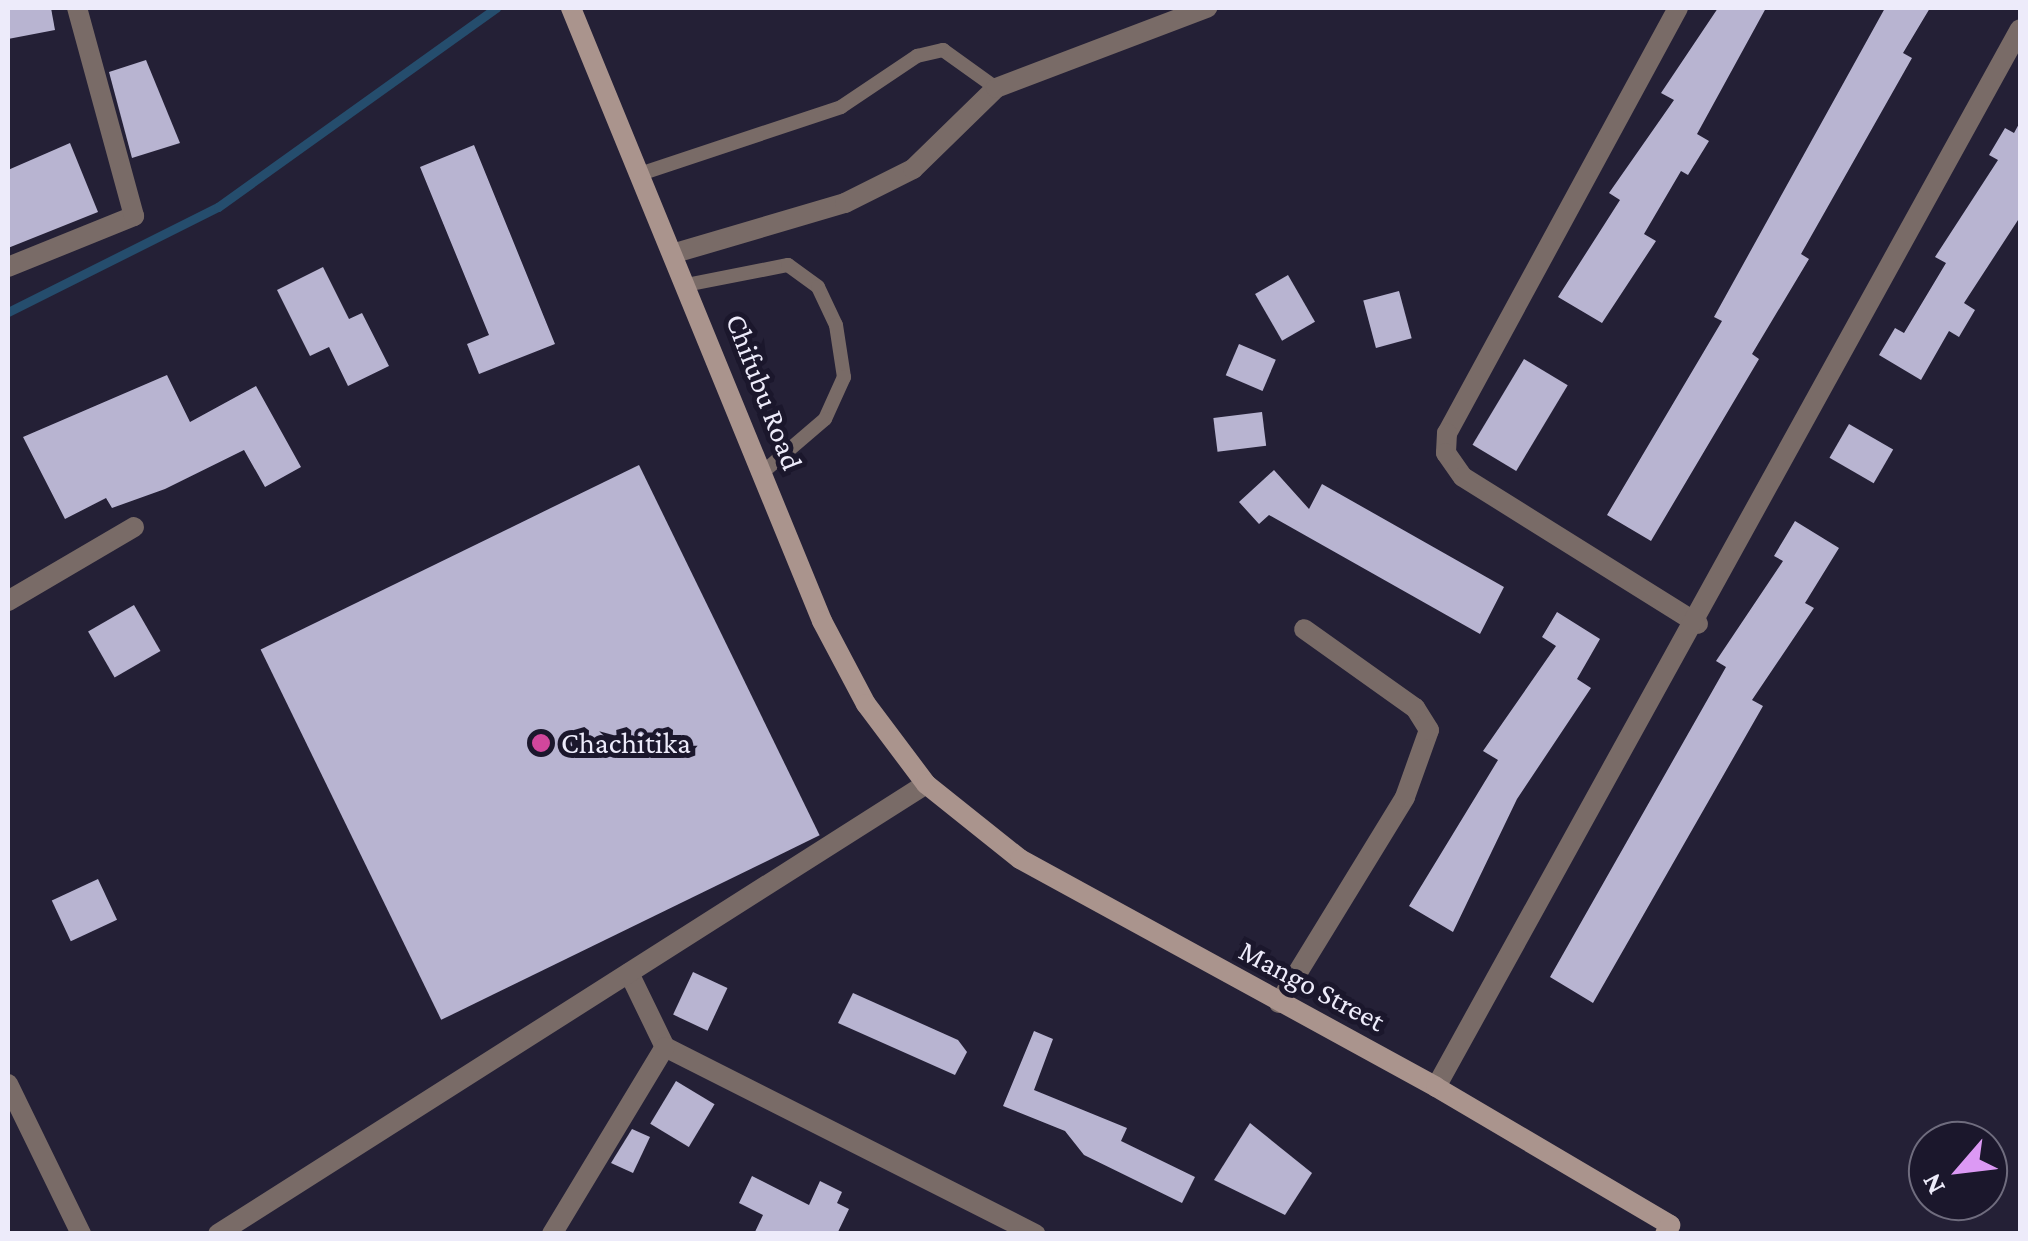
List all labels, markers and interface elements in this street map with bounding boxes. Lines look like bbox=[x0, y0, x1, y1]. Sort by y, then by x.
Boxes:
street label: Chifubu Road bbox=[718, 309, 810, 475]
place label: Chachitika bbox=[561, 725, 691, 761]
marker: Chachitika bbox=[530, 732, 552, 754]
street label: Mango Street bbox=[1233, 933, 1391, 1039]
north arrow bbox=[1908, 1121, 2008, 1221]
text: N bbox=[1915, 1169, 1951, 1200]

